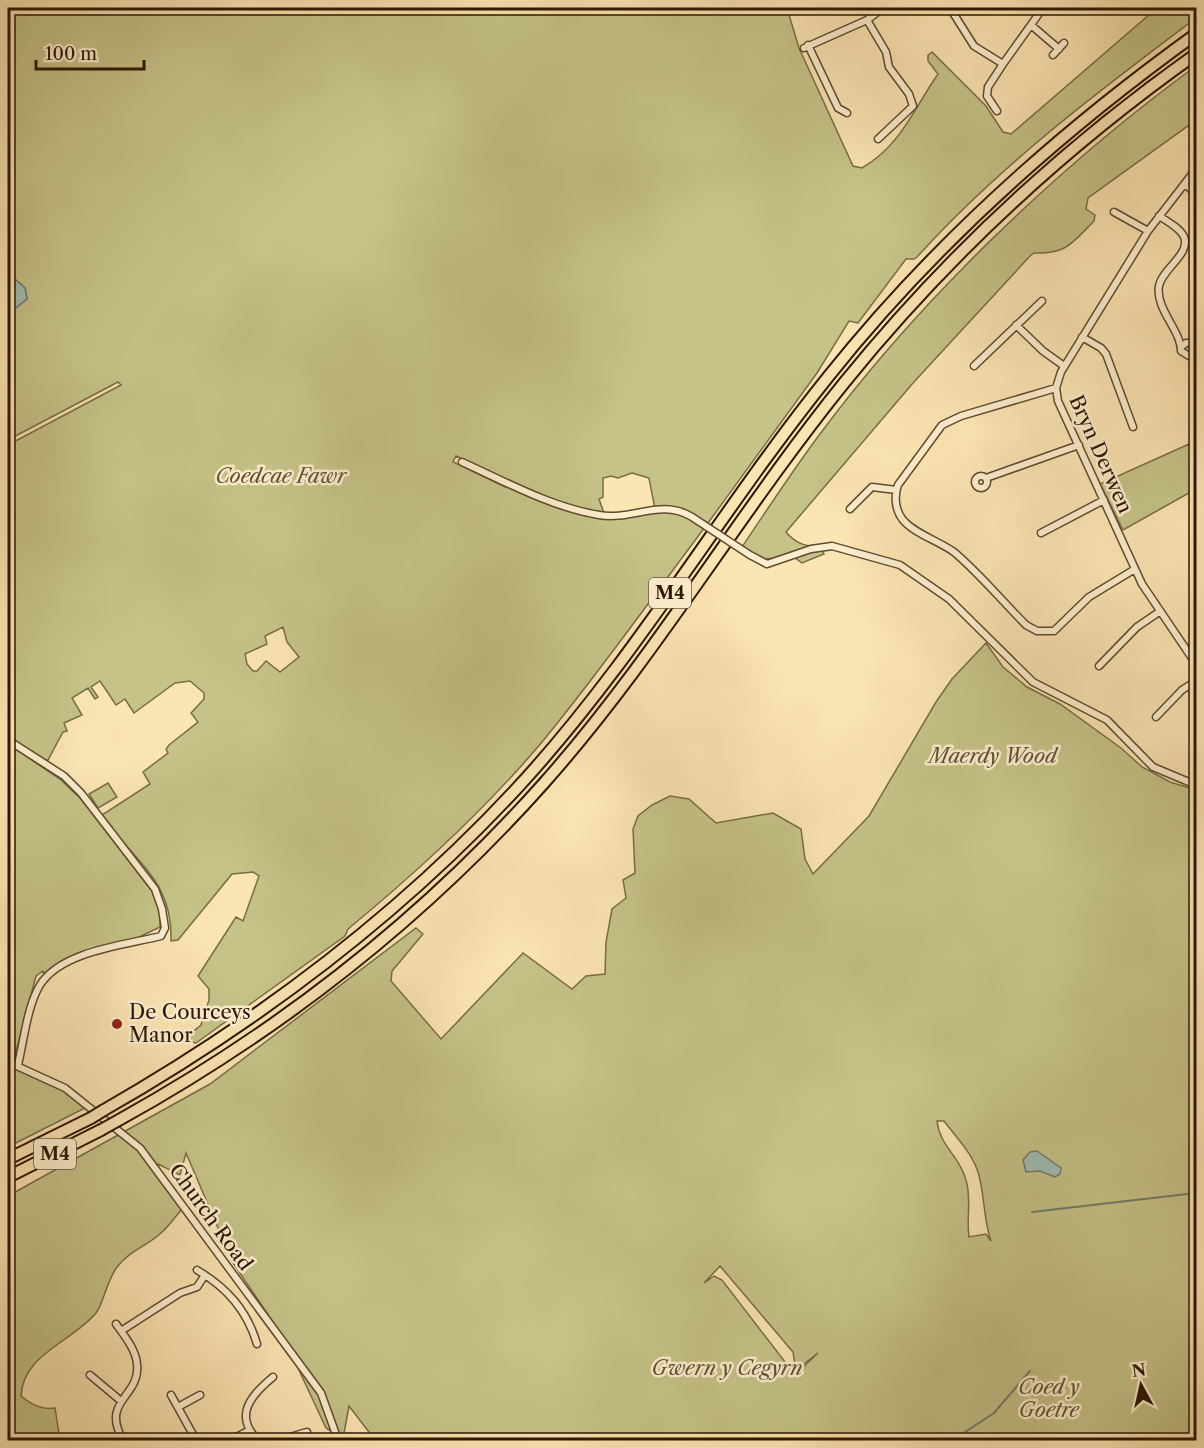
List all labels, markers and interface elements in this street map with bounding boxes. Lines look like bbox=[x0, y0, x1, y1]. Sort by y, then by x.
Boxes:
scale bar bbox=[36, 33, 144, 71]
text: 100 m bbox=[45, 43, 97, 65]
street label: Bryn Derwen bbox=[1064, 391, 1138, 517]
park label: Coedcae Fawr bbox=[215, 464, 348, 488]
road number: M4 bbox=[649, 578, 691, 608]
park label: Maerdy Wood bbox=[927, 744, 1059, 768]
place label: De Courceys Manor bbox=[129, 1000, 251, 1047]
marker: De Courceys Manor bbox=[110, 1017, 124, 1031]
road number: M4 bbox=[34, 1139, 76, 1169]
street label: Church Road bbox=[164, 1159, 258, 1275]
north arrow bbox=[1111, 1355, 1171, 1415]
park label: Gwern y Cegyrn bbox=[652, 1356, 802, 1380]
text: N bbox=[1131, 1359, 1147, 1381]
park label: Coed y Goetre bbox=[1018, 1375, 1080, 1422]

